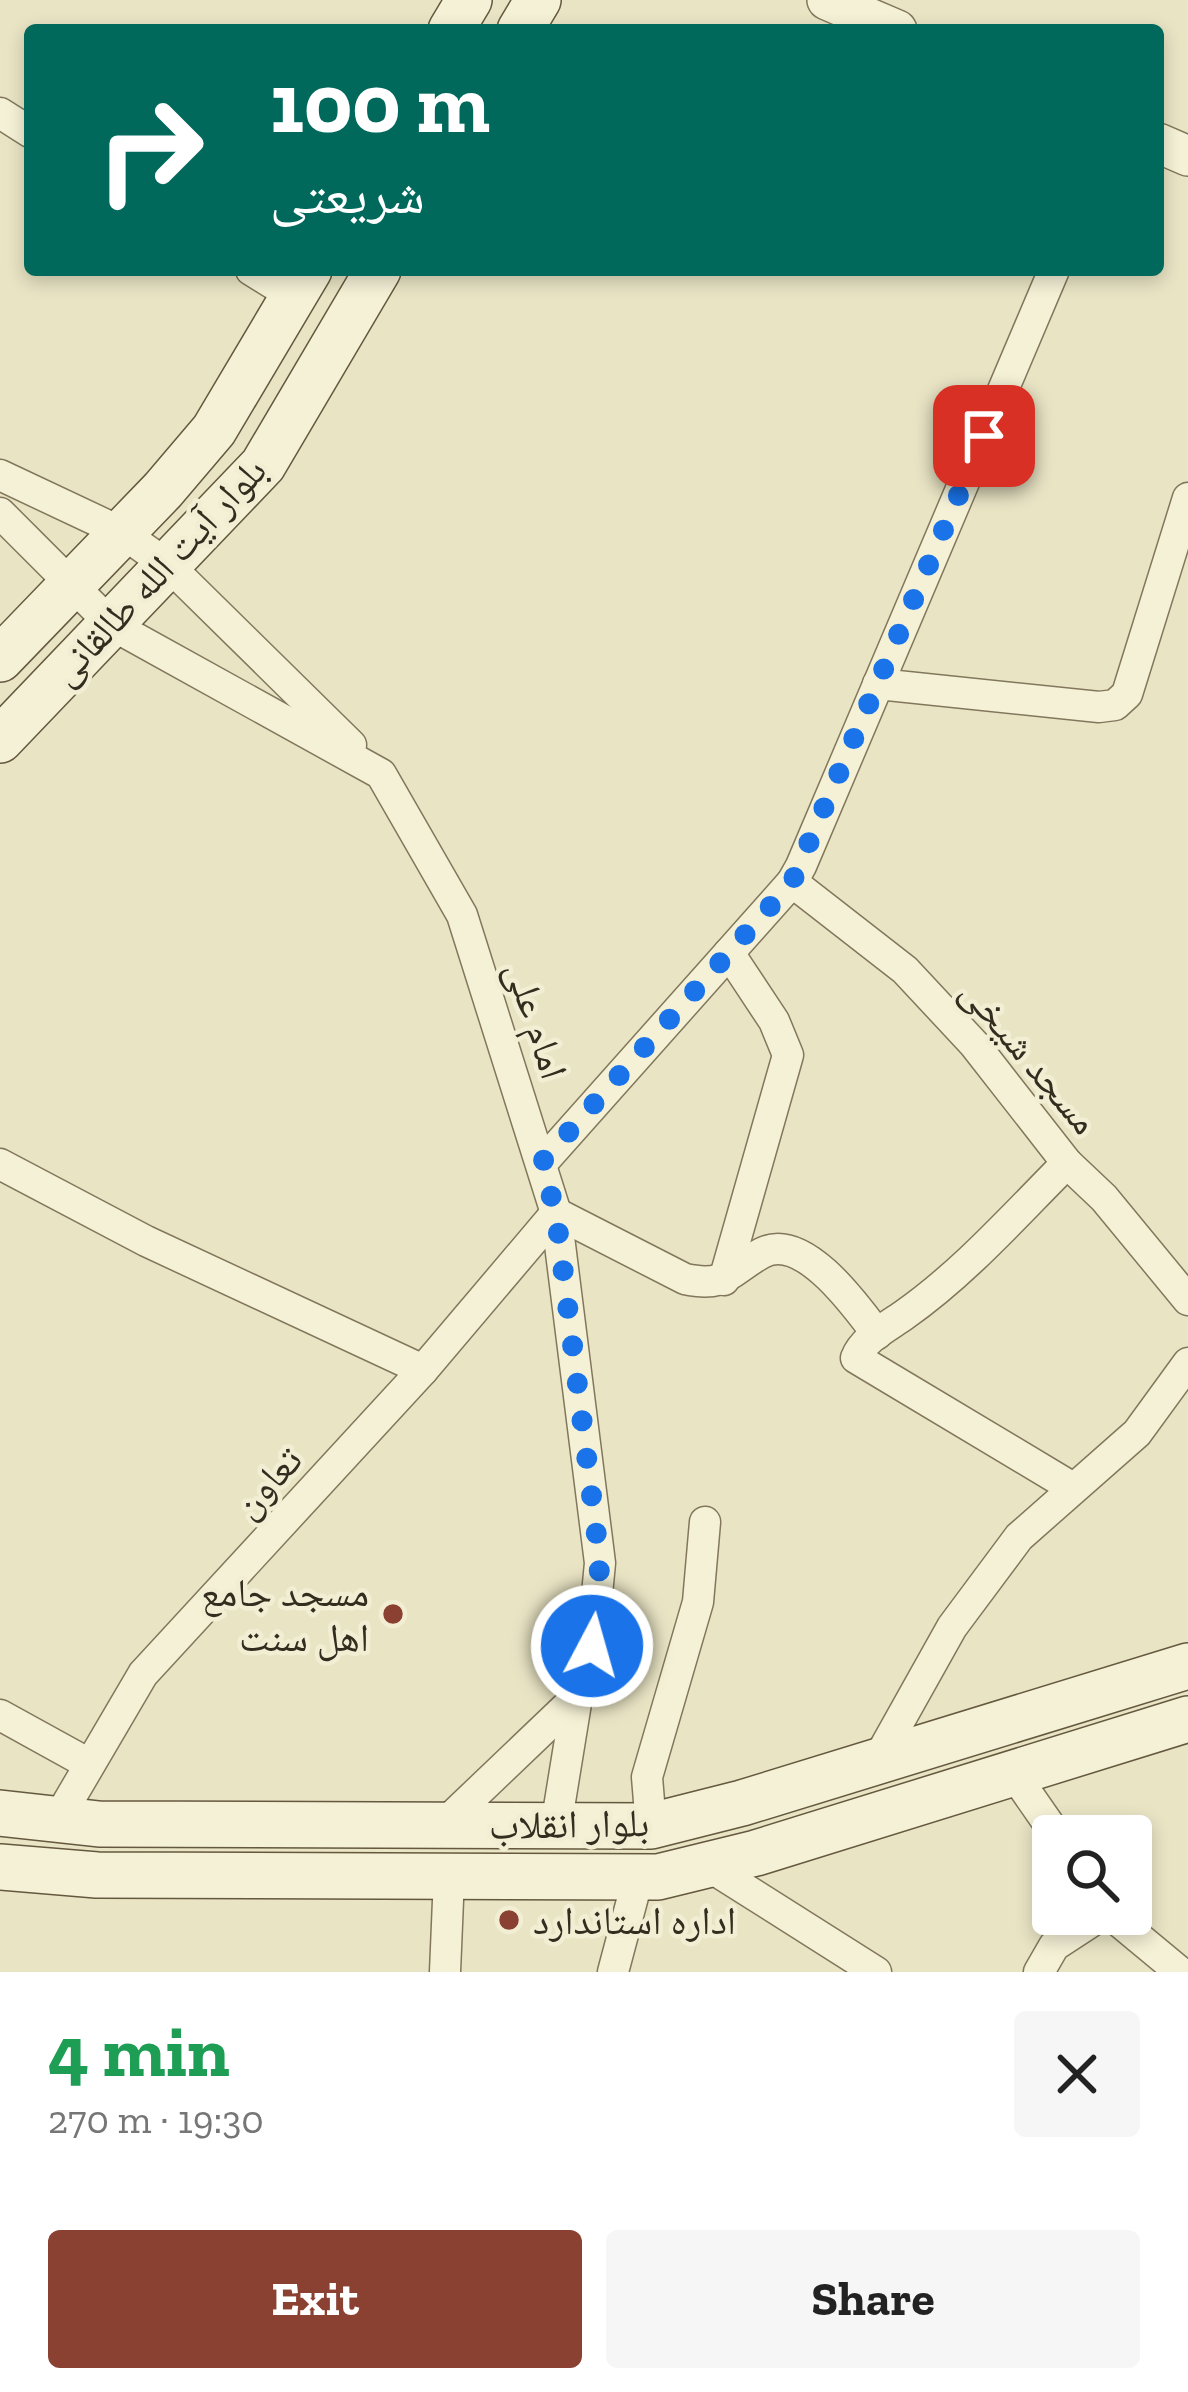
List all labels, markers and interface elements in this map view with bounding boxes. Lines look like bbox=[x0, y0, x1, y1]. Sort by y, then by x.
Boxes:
text: 100 m bbox=[270, 53, 490, 154]
icon: right bbox=[72, 72, 228, 228]
text: شریعتی bbox=[270, 162, 425, 227]
pin bbox=[933, 385, 1035, 487]
icon: arrive bbox=[951, 403, 1017, 469]
street label: بلوار آیت الله طالقانی bbox=[40, 447, 277, 696]
street label: امام علی bbox=[493, 955, 578, 1086]
street label: مسجد شیخی bbox=[950, 968, 1109, 1144]
street label: تعاون bbox=[222, 1437, 312, 1527]
place label: مسجد جامع اهل سنت bbox=[201, 1569, 369, 1662]
position arrow bbox=[529, 1583, 655, 1709]
marker: مسجد جامع اهل سنت bbox=[380, 1601, 406, 1627]
street label: بلوار انقلاب bbox=[488, 1799, 650, 1849]
map controls bbox=[1032, 1815, 1152, 1935]
button: search bbox=[1032, 1815, 1152, 1935]
place label: اداره استاندارد bbox=[533, 1897, 736, 1944]
marker: اداره استاندارد bbox=[496, 1907, 522, 1933]
text: 4 min bbox=[48, 2008, 230, 2094]
button: close bbox=[1014, 2011, 1140, 2137]
text: 270 m · 19:30 bbox=[48, 2096, 264, 2143]
button: Exit bbox=[48, 2230, 582, 2368]
button: Share bbox=[606, 2230, 1140, 2368]

